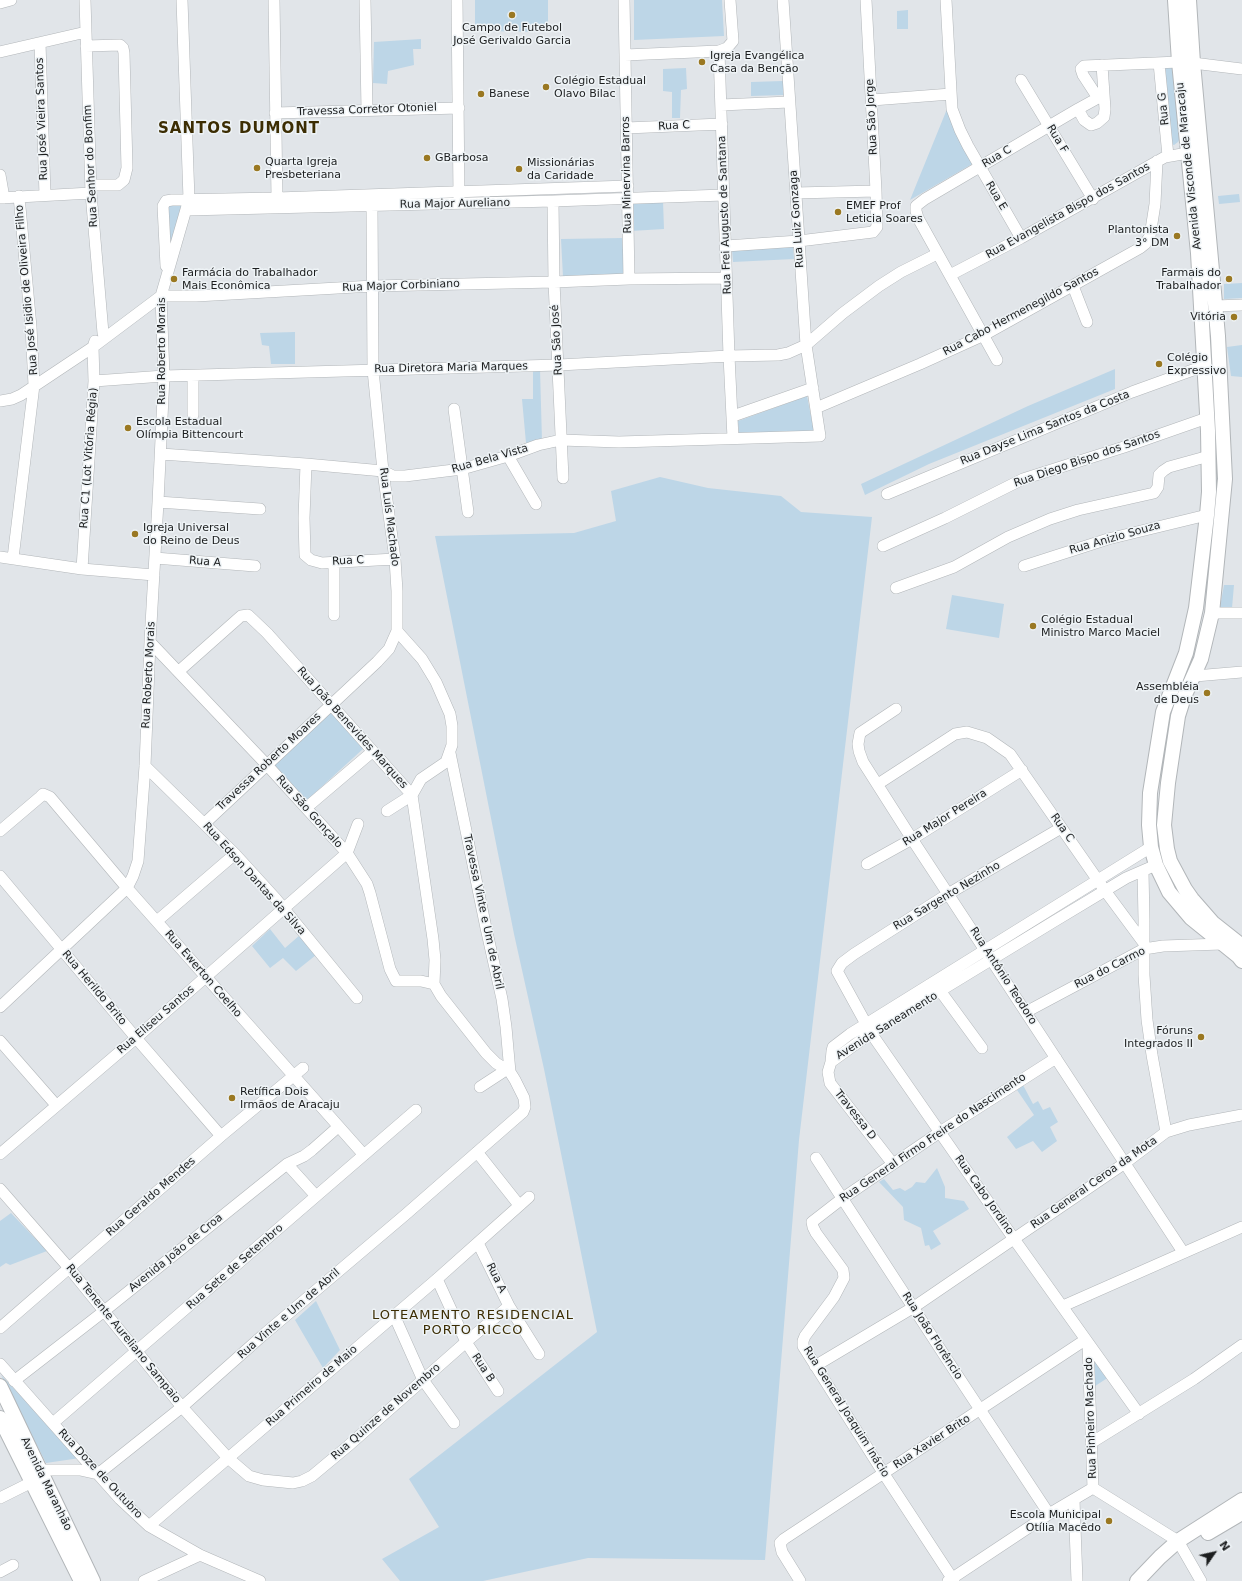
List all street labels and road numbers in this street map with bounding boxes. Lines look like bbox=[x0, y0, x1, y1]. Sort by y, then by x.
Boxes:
street label: Rua José Vieira Santos bbox=[33, 57, 51, 181]
street label: Rua São Jorge bbox=[863, 79, 881, 155]
street label: Avenida Visconde de Maracaju bbox=[1174, 82, 1204, 250]
street label: Rua G bbox=[1156, 92, 1172, 126]
street label: Travessa Corretor Otoniel bbox=[297, 101, 437, 119]
street label: Rua Senhor do Bonfim bbox=[81, 104, 101, 228]
street label: Rua Minervina Barros bbox=[619, 116, 635, 234]
street label: Rua C bbox=[658, 119, 690, 133]
street label: Rua F bbox=[1043, 122, 1071, 156]
street label: Rua Frei Augusto de Santana bbox=[716, 135, 734, 295]
street label: Rua C bbox=[980, 143, 1014, 171]
street label: Rua Evangelista Bispo dos Santos bbox=[984, 160, 1152, 262]
street label: Rua Luiz Gonzaga bbox=[787, 170, 807, 268]
street label: Rua E bbox=[982, 179, 1010, 213]
street label: Rua Major Aureliano bbox=[400, 196, 510, 212]
street label: Rua José Isidio de Oliveira Filho bbox=[13, 204, 41, 376]
street label: Rua Cabo Hermenegildo Santos bbox=[941, 265, 1101, 359]
street label: Rua Major Corbiniano bbox=[342, 277, 460, 295]
street label: Rua Roberto Morais bbox=[155, 297, 169, 405]
street label: Rua São José bbox=[549, 304, 565, 376]
street label: Rua Diretora Maria Marques bbox=[374, 360, 528, 376]
street label: Rua C1 (Lot Vitória Régia) bbox=[77, 387, 101, 529]
street label: Rua Dayse Lima Santos da Costa bbox=[958, 388, 1132, 468]
street label: Rua Diego Bispo dos Santos bbox=[1012, 428, 1162, 490]
street label: Rua Bela Vista bbox=[450, 442, 530, 476]
street label: Rua Luís Machado bbox=[376, 467, 402, 567]
street label: Rua Anizio Souza bbox=[1068, 519, 1162, 557]
street label: Rua A bbox=[189, 554, 221, 570]
street label: Rua C bbox=[332, 554, 364, 568]
street label: Rua Roberto Morais bbox=[140, 621, 158, 729]
street label: Rua João Benevides Marques bbox=[294, 665, 410, 791]
street label: Travessa Roberto Moares bbox=[214, 710, 324, 814]
street label: Rua São Gonçalo bbox=[273, 773, 345, 851]
street label: Rua Major Pereira bbox=[900, 787, 990, 849]
street label: Rua C bbox=[1047, 811, 1077, 845]
street label: Rua Edson Dantas da Silva bbox=[200, 820, 308, 938]
street label: Travessa Vinte e Um de Abril bbox=[460, 833, 506, 991]
street label: Rua Sargento Nezinho bbox=[891, 859, 1003, 933]
street label: Rua Antônio Teodoro bbox=[967, 925, 1039, 1027]
street label: Rua Ewerton Coelho bbox=[162, 928, 244, 1020]
street label: Rua do Carmo bbox=[1072, 944, 1148, 992]
street label: Rua Herildo Brito bbox=[59, 948, 129, 1028]
street label: Rua Eliseu Santos bbox=[115, 983, 197, 1057]
street label: Avenida Saneamento bbox=[834, 989, 940, 1063]
street label: Rua General Firmo Freire do Nascimento bbox=[837, 1071, 1029, 1205]
street label: Travessa D bbox=[831, 1087, 879, 1143]
street label: Rua General Ceroa da Mota bbox=[1028, 1134, 1160, 1232]
street label: Rua Cabo Jordino bbox=[952, 1153, 1016, 1237]
street label: Rua Geraldo Mendes bbox=[104, 1155, 198, 1239]
street label: Avenida João de Croa bbox=[126, 1211, 226, 1295]
street label: Rua Sete de Setembro bbox=[184, 1222, 286, 1312]
street label: Rua A bbox=[483, 1261, 509, 1295]
street label: Rua Tenente Aureliano Sampaio bbox=[63, 1262, 183, 1406]
street label: Rua Vinte e Um de Abril bbox=[235, 1266, 343, 1362]
street label: Rua João Florêncio bbox=[899, 1290, 965, 1382]
street label: Rua Primeiro de Maio bbox=[264, 1343, 360, 1429]
street label: Rua General Joaquim Inácio bbox=[800, 1344, 892, 1480]
street label: Rua B bbox=[469, 1351, 497, 1385]
street label: Rua Pinheiro Machado bbox=[1082, 1357, 1100, 1479]
street label: Rua Quinze de Novembro bbox=[329, 1361, 443, 1463]
street label: Rua Xavier Brito bbox=[891, 1412, 973, 1472]
street label: Rua Doze de Outubro bbox=[55, 1426, 145, 1522]
street label: Avenida Maranhão bbox=[18, 1435, 74, 1533]

